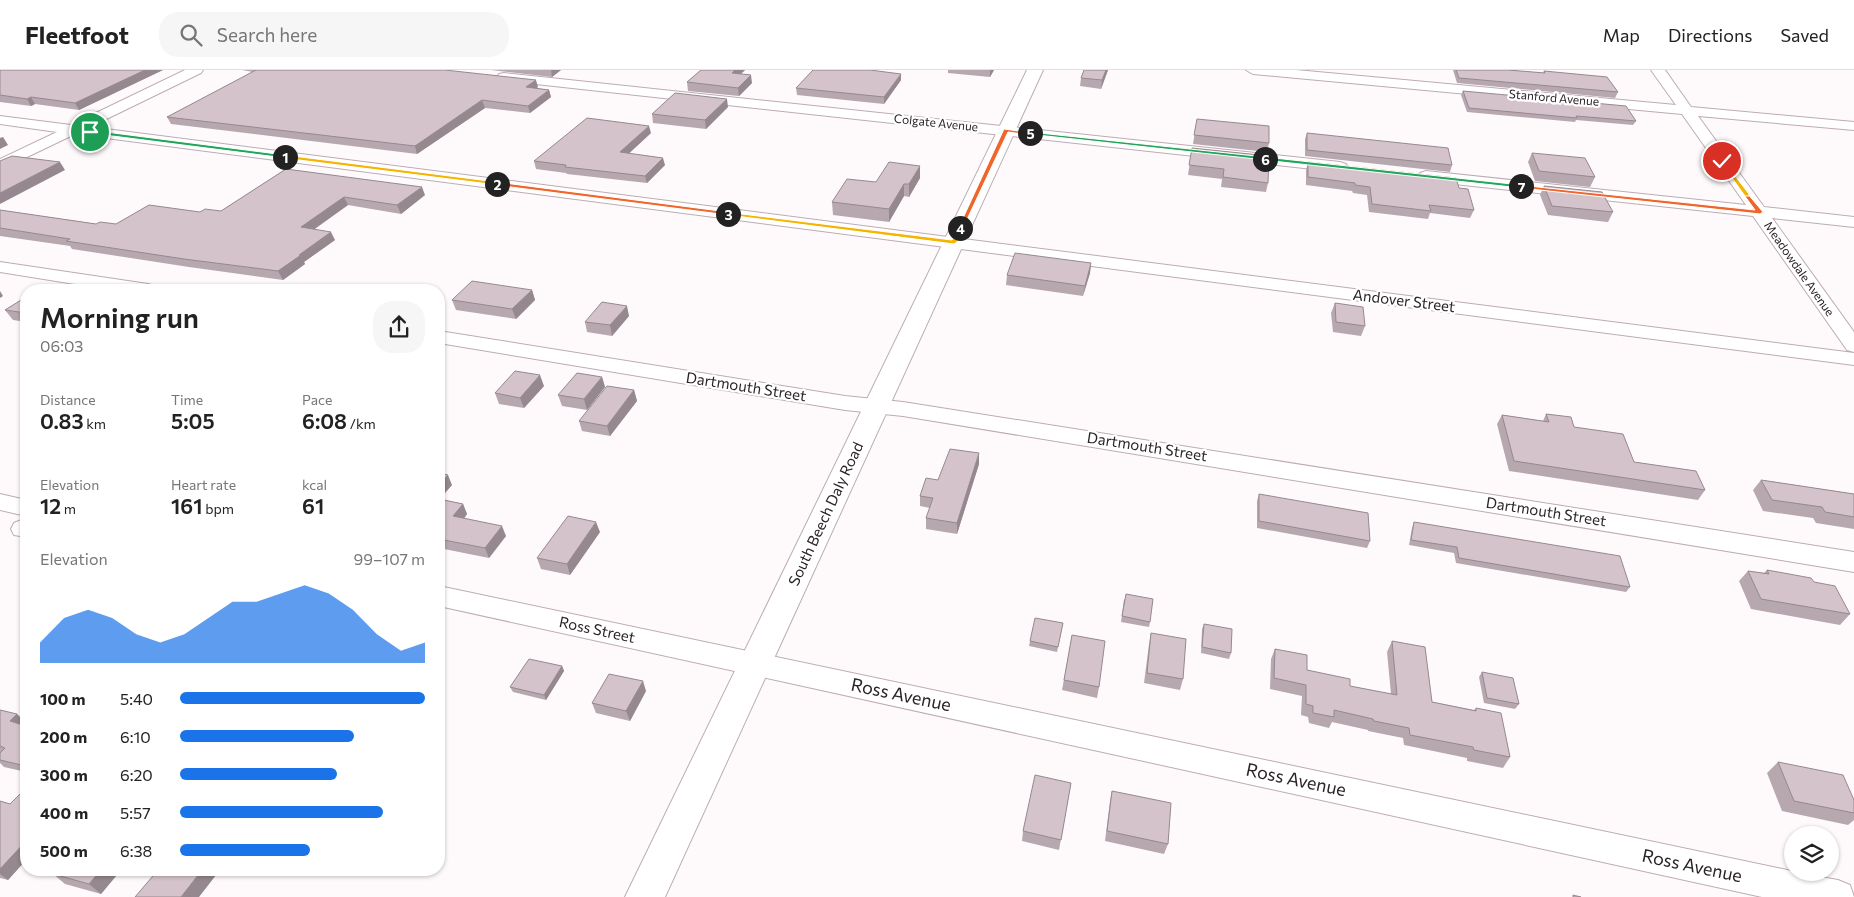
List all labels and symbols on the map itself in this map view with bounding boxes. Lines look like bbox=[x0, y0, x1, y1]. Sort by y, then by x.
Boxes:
street label: Stanford Avenue bbox=[1508, 86, 1600, 108]
pin bbox=[69, 111, 111, 153]
street label: Colgate Avenue bbox=[893, 111, 979, 133]
pin: 5 bbox=[1018, 120, 1042, 146]
pin bbox=[1701, 140, 1743, 182]
pin: 1 bbox=[272, 144, 298, 170]
pin: 6 bbox=[1252, 146, 1278, 172]
pin: 2 bbox=[484, 172, 510, 196]
pin: 7 bbox=[1508, 174, 1534, 198]
pin: 3 bbox=[716, 202, 740, 226]
pin: 4 bbox=[948, 216, 972, 240]
street label: Meadowdale Avenue bbox=[1762, 218, 1838, 318]
street label: Andover Street bbox=[1352, 285, 1456, 315]
street label: Dartmouth Street bbox=[685, 368, 808, 404]
street label: Dartmouth Street bbox=[1086, 428, 1209, 464]
street label: South Beech Daly Road bbox=[784, 439, 866, 588]
street label: Dartmouth Street bbox=[1485, 493, 1608, 529]
street label: Ross Street bbox=[558, 612, 637, 646]
street label: Ross Avenue bbox=[849, 673, 953, 715]
street label: Ross Avenue bbox=[1244, 758, 1348, 800]
street label: Ross Avenue bbox=[1640, 844, 1744, 886]

